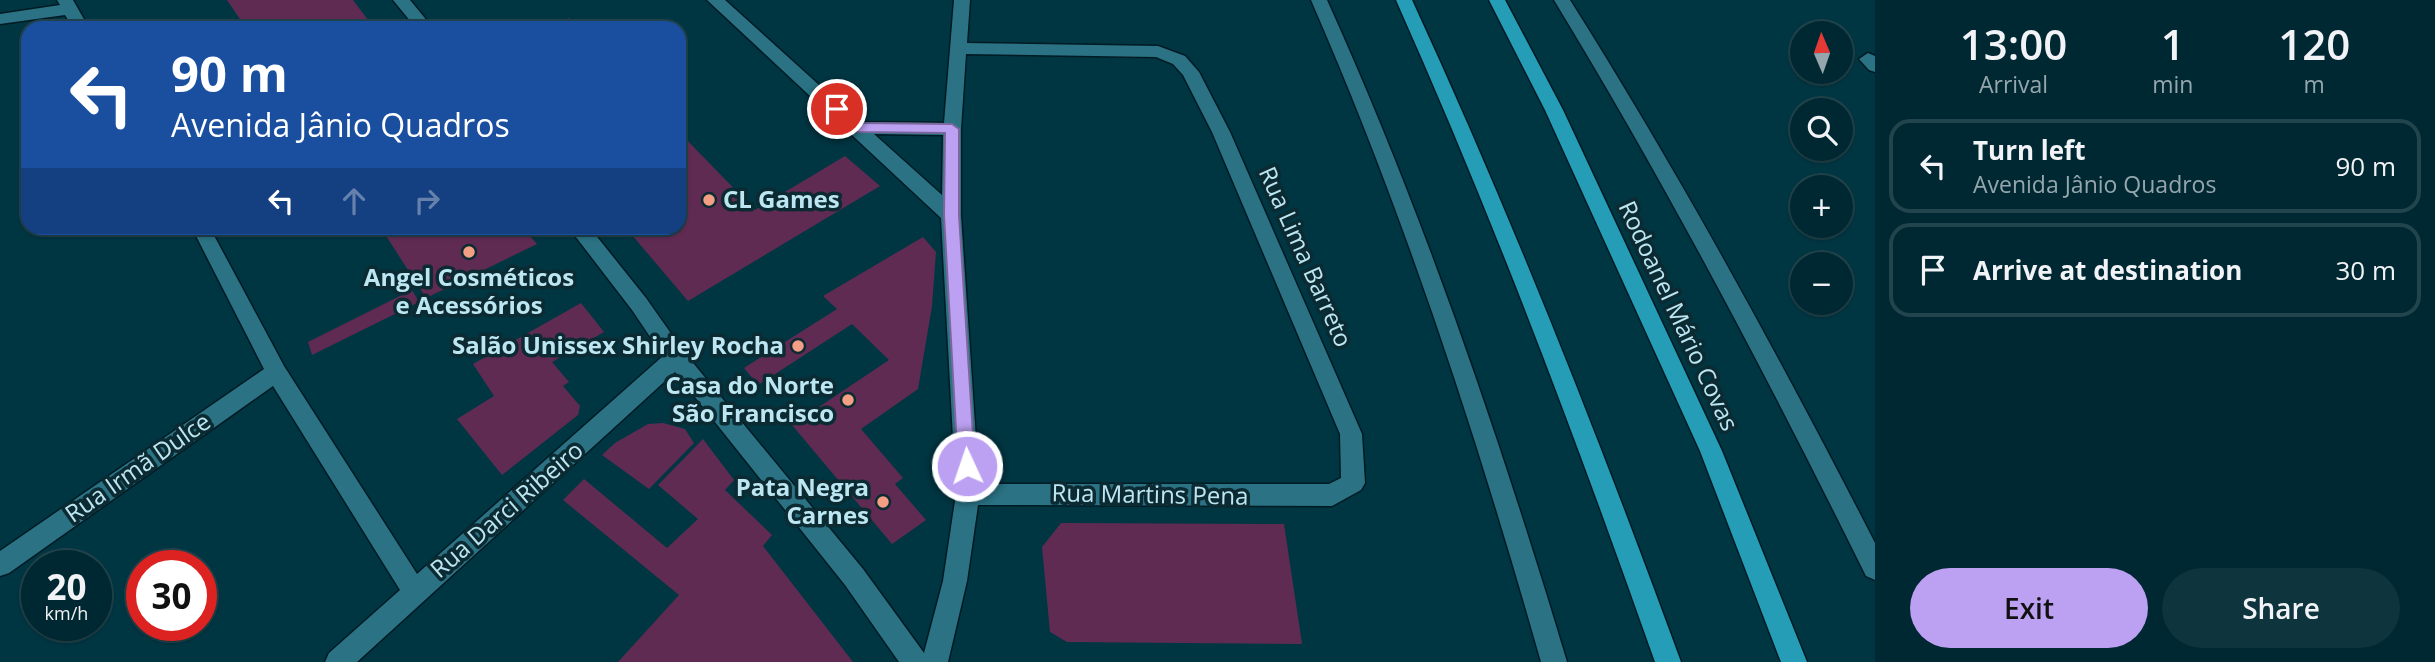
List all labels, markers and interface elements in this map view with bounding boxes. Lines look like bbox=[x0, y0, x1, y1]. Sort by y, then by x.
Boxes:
text: 13:00 bbox=[1960, 15, 2067, 72]
text: 1 bbox=[2161, 15, 2185, 72]
text: 120 bbox=[2278, 15, 2350, 72]
north arrow bbox=[1790, 21, 1853, 84]
map controls bbox=[1790, 21, 1853, 315]
text: 90 m bbox=[171, 40, 288, 106]
icon: left bbox=[56, 49, 147, 140]
text: Arrival bbox=[1979, 68, 2048, 100]
text: min bbox=[2152, 68, 2193, 100]
text: m bbox=[2304, 68, 2325, 100]
pin bbox=[807, 79, 867, 139]
icon: arrive bbox=[818, 90, 856, 128]
button: search bbox=[1790, 98, 1853, 161]
text: Avenida Jânio Quadros bbox=[171, 103, 510, 146]
text: Turn left bbox=[1973, 132, 2085, 168]
icon: left bbox=[1914, 147, 1952, 185]
text: 90 m bbox=[2335, 148, 2396, 184]
street label: Rua Lima Barreto bbox=[1252, 161, 1361, 352]
text: Avenida Jânio Quadros bbox=[1973, 168, 2216, 200]
button: + bbox=[1790, 175, 1853, 238]
icon: left bbox=[262, 182, 300, 220]
icon: ahead bbox=[335, 182, 373, 220]
icon: right bbox=[408, 182, 446, 220]
place label: CL Games bbox=[723, 182, 840, 215]
marker: CL Games bbox=[701, 192, 717, 208]
street label: Rodoanel Mário Covas bbox=[1612, 195, 1747, 436]
marker: Angel Cosméticos e Acessórios bbox=[461, 244, 477, 260]
icon: arrive bbox=[1914, 251, 1952, 289]
button: − bbox=[1790, 252, 1853, 315]
text: Arrive at destination bbox=[1973, 252, 2242, 288]
text: 30 m bbox=[2335, 252, 2396, 288]
place label: Angel Cosméticos e Acessórios bbox=[364, 260, 574, 321]
place label: Salão Unissex Shirley Rocha bbox=[452, 328, 784, 361]
marker: Salão Unissex Shirley Rocha bbox=[790, 338, 806, 354]
place label: Casa do Norte São Francisco bbox=[665, 368, 834, 429]
marker: Casa do Norte São Francisco bbox=[840, 392, 856, 408]
street label: Rua Irmã Dulce bbox=[58, 404, 216, 529]
position arrow bbox=[930, 429, 1004, 503]
street label: Rua Darci Ribeiro bbox=[422, 433, 590, 585]
place label: Pata Negra Carnes bbox=[736, 470, 869, 531]
street label: Rua Martins Pena bbox=[1051, 475, 1249, 512]
marker: Pata Negra Carnes bbox=[875, 494, 891, 510]
speed limit sign: 30 bbox=[126, 550, 217, 641]
text: 20 bbox=[46, 563, 87, 610]
button: Exit bbox=[1910, 568, 2148, 648]
button: Share bbox=[2162, 568, 2400, 648]
text: km/h bbox=[45, 601, 88, 625]

